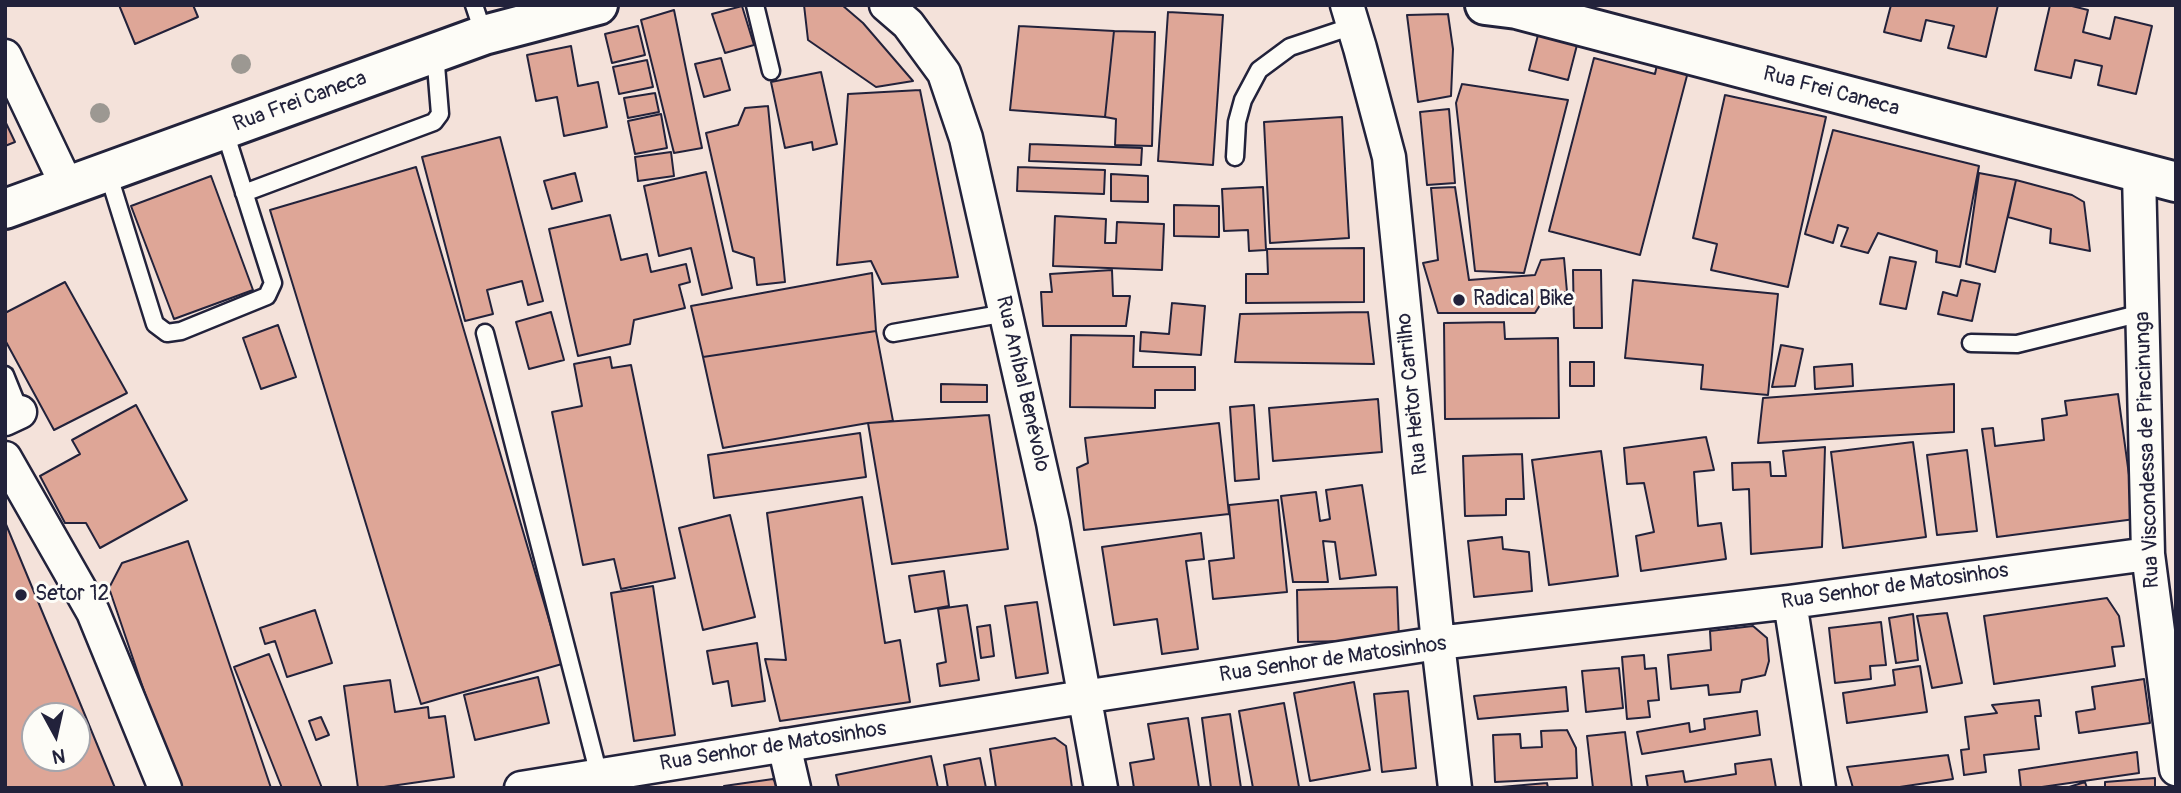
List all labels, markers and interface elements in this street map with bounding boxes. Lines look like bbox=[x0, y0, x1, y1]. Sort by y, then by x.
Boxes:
street label: Rua Frei Caneca bbox=[1760, 62, 1902, 122]
street label: Rua Frei Caneca bbox=[230, 66, 370, 138]
place label: Radical Bike bbox=[1473, 287, 1574, 313]
marker: Radical Bike bbox=[1451, 292, 1467, 308]
street label: Rua Aníbal Benévolo bbox=[989, 293, 1055, 475]
street label: Rua Viscondessa de Piracinunga bbox=[2131, 311, 2165, 589]
street label: Rua Heitor Carrilho bbox=[1392, 312, 1434, 476]
street label: Rua Senhor de Matosinhos bbox=[1780, 559, 2010, 615]
place label: Setor 12 bbox=[35, 582, 109, 608]
marker: Setor 12 bbox=[13, 587, 29, 603]
street label: Rua Senhor de Matosinhos bbox=[1218, 632, 1448, 688]
north arrow bbox=[21, 702, 91, 772]
street label: Rua Senhor de Matosinhos bbox=[658, 717, 888, 777]
text: N bbox=[51, 743, 67, 769]

